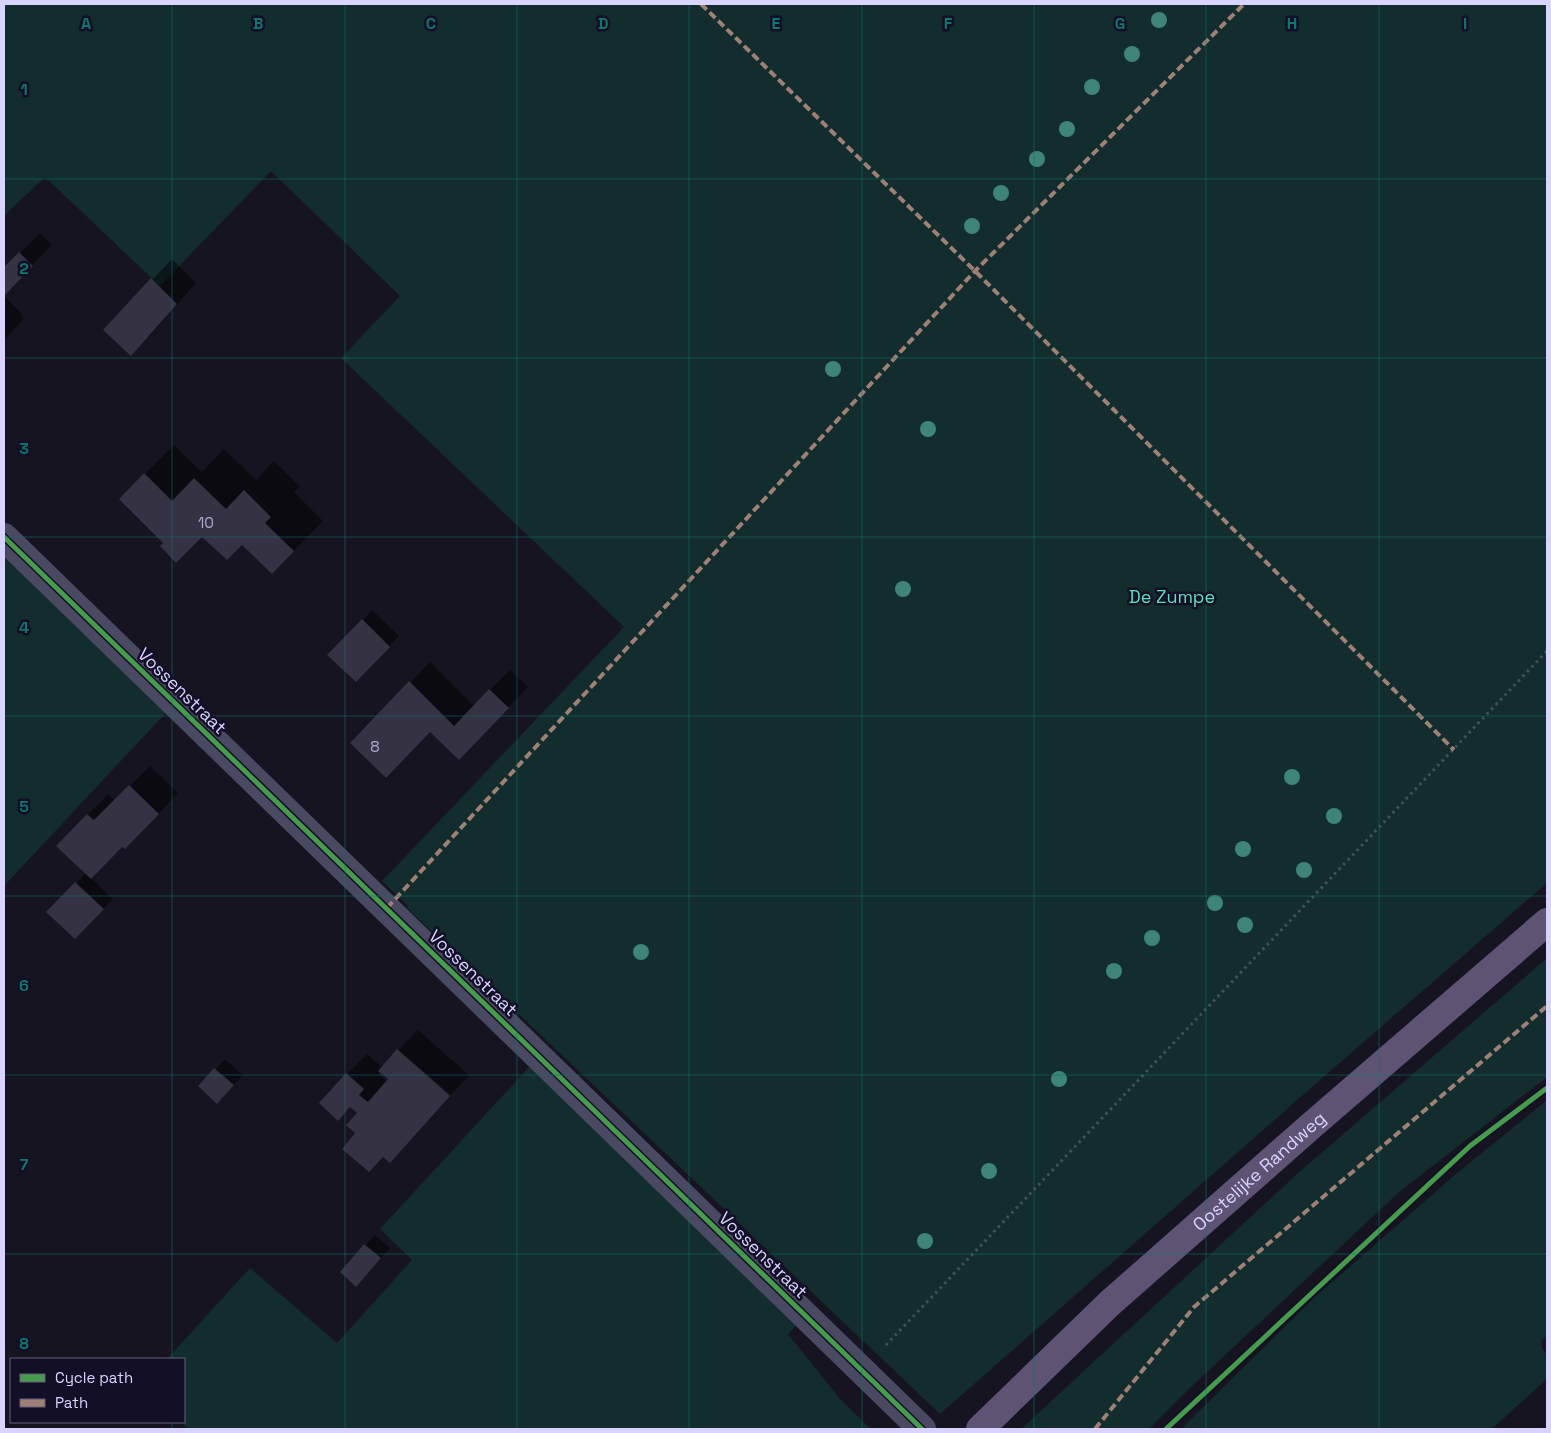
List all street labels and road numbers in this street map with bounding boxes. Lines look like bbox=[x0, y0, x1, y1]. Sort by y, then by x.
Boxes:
street label: Vossenstraat bbox=[133, 643, 232, 739]
street label: Vossenstraat bbox=[424, 925, 523, 1021]
street label: Oostelijke Randweg bbox=[1188, 1106, 1330, 1236]
street label: Vossenstraat bbox=[714, 1207, 813, 1303]

